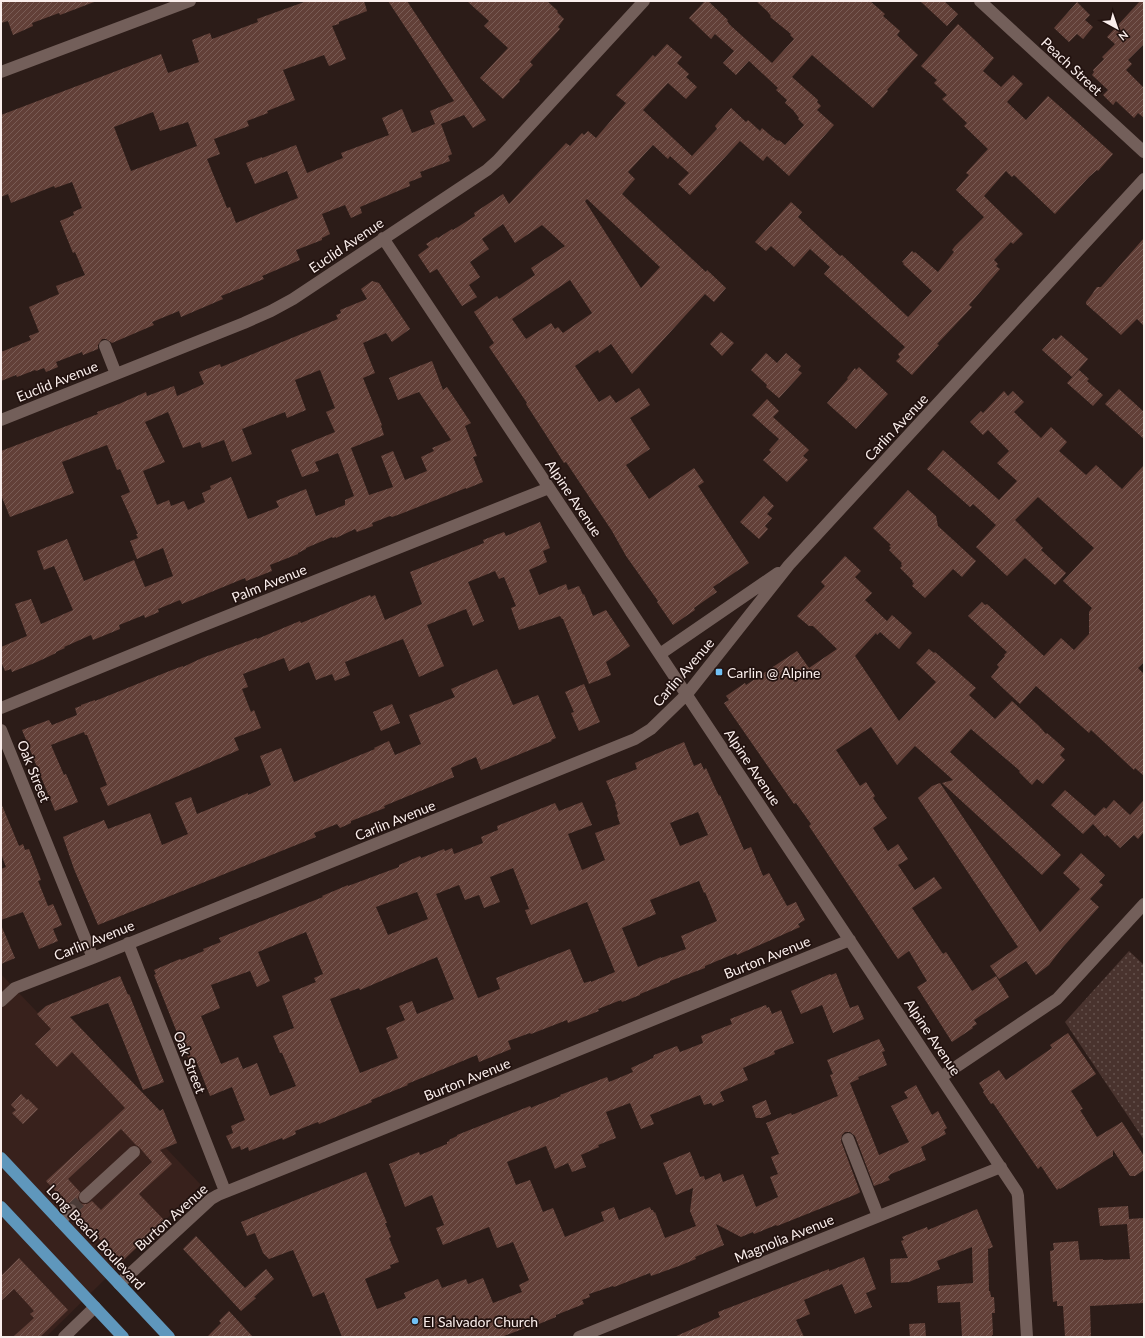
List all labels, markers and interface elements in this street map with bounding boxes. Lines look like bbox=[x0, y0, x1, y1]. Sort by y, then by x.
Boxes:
north arrow bbox=[1097, 8, 1137, 48]
text: N bbox=[1116, 28, 1131, 44]
street label: Peach Street bbox=[1038, 33, 1106, 99]
street label: Euclid Avenue bbox=[305, 214, 387, 276]
street label: Euclid Avenue bbox=[14, 357, 100, 405]
street label: Carlin Avenue bbox=[861, 390, 931, 464]
street label: Alpine Avenue bbox=[542, 457, 606, 539]
street label: Palm Avenue bbox=[229, 560, 309, 606]
street label: Carlin Avenue bbox=[649, 634, 717, 710]
place label: Carlin @ Alpine bbox=[727, 664, 820, 681]
marker: Carlin @ Alpine bbox=[714, 667, 724, 677]
street label: Alpine Avenue bbox=[721, 726, 785, 808]
street label: Oak Street bbox=[14, 737, 54, 805]
street label: Carlin Avenue bbox=[352, 796, 438, 844]
street label: Carlin Avenue bbox=[51, 916, 137, 964]
street label: Burton Avenue bbox=[721, 932, 813, 982]
street label: Alpine Avenue bbox=[901, 996, 965, 1078]
street label: Oak Street bbox=[170, 1028, 210, 1096]
street label: Burton Avenue bbox=[421, 1054, 513, 1104]
street label: Burton Avenue bbox=[131, 1180, 211, 1254]
street label: Long Beach Boulevard bbox=[43, 1181, 149, 1293]
street label: Magnolia Avenue bbox=[732, 1210, 836, 1266]
place label: El Salvador Church bbox=[423, 1313, 538, 1330]
marker: El Salvador Church bbox=[410, 1316, 420, 1326]

